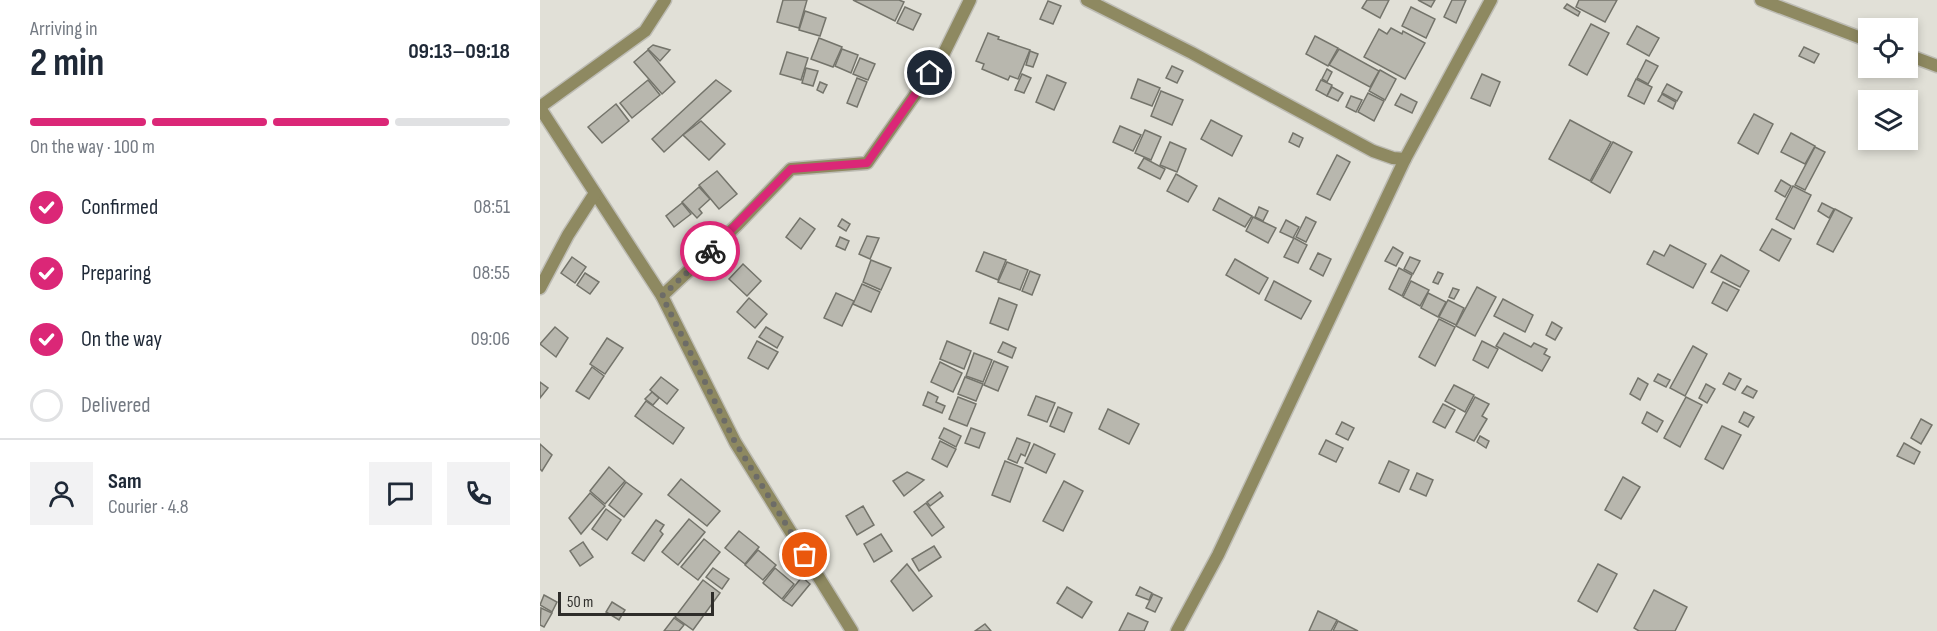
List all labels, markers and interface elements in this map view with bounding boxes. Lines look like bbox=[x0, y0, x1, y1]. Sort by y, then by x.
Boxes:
text: Arriving in bbox=[30, 17, 98, 41]
map controls bbox=[1858, 18, 1918, 150]
button: locate bbox=[1858, 18, 1918, 78]
text: 09:13–09:18 bbox=[408, 38, 510, 65]
text: 2 min bbox=[30, 40, 104, 87]
pin bbox=[904, 47, 955, 98]
icon: home bbox=[913, 56, 946, 89]
button: layers bbox=[1858, 90, 1918, 150]
text: On the way · 100 m bbox=[30, 135, 155, 159]
icon: check bbox=[30, 191, 63, 224]
text: Confirmed bbox=[81, 194, 158, 221]
text: 08:51 bbox=[474, 195, 510, 219]
courier bbox=[680, 221, 740, 281]
icon: bike bbox=[694, 235, 727, 268]
icon: check bbox=[30, 257, 63, 290]
text: Preparing bbox=[81, 260, 151, 287]
text: 08:55 bbox=[473, 261, 510, 285]
icon: check bbox=[30, 323, 63, 356]
text: On the way bbox=[81, 326, 162, 353]
text: 09:06 bbox=[471, 327, 510, 351]
text: Delivered bbox=[81, 392, 150, 419]
button: person bbox=[30, 462, 93, 525]
button: chat bbox=[369, 462, 432, 525]
button: phone bbox=[447, 462, 510, 525]
text: Sam bbox=[108, 468, 142, 495]
text: Courier · 4.8 bbox=[108, 495, 189, 519]
pin bbox=[779, 529, 830, 580]
icon: bag bbox=[788, 538, 821, 571]
scale bar bbox=[558, 589, 714, 616]
text: 50 m bbox=[567, 593, 593, 612]

